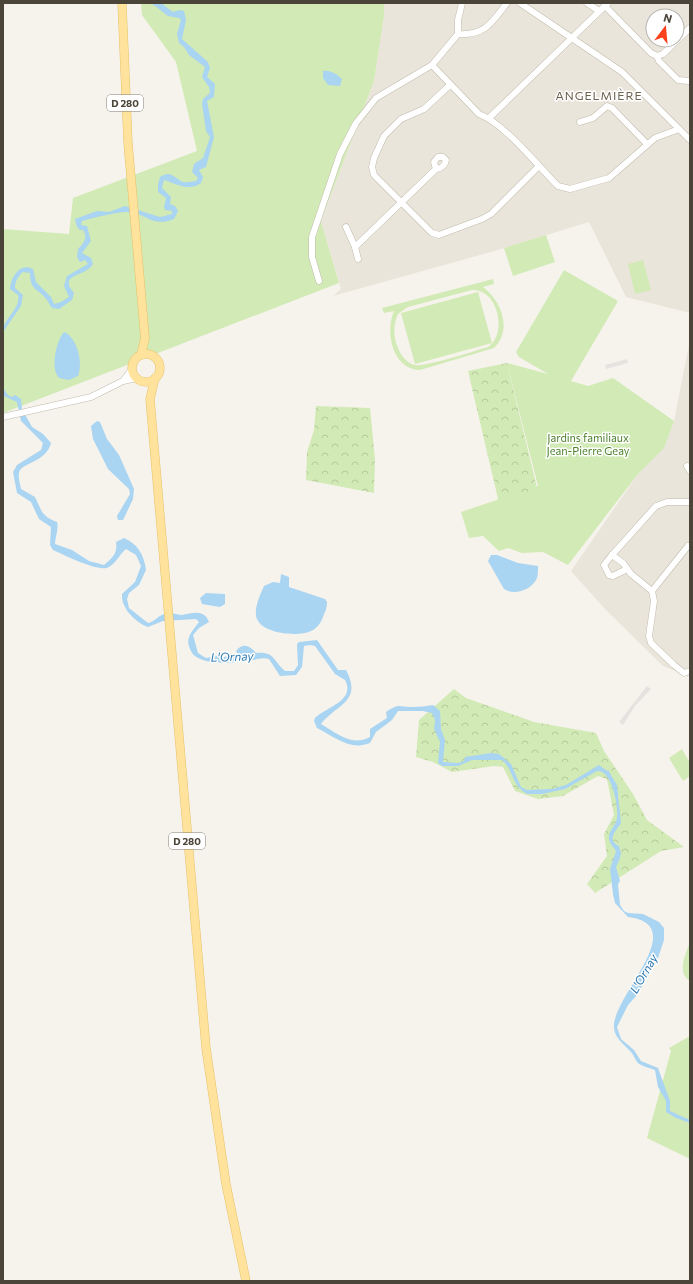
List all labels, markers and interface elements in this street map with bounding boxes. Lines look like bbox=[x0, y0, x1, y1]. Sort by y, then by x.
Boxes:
north arrow bbox=[645, 8, 685, 48]
text: N bbox=[662, 11, 674, 25]
district label: ANGELMIÈRE bbox=[555, 88, 643, 102]
road number: D 280 bbox=[107, 95, 143, 111]
park label: Jardins familiaux Jean-Pierre Geay bbox=[547, 431, 630, 458]
water label: L'Ornay bbox=[210, 648, 254, 664]
road number: D 280 bbox=[169, 833, 205, 849]
water label: L'Ornay bbox=[626, 951, 660, 996]

